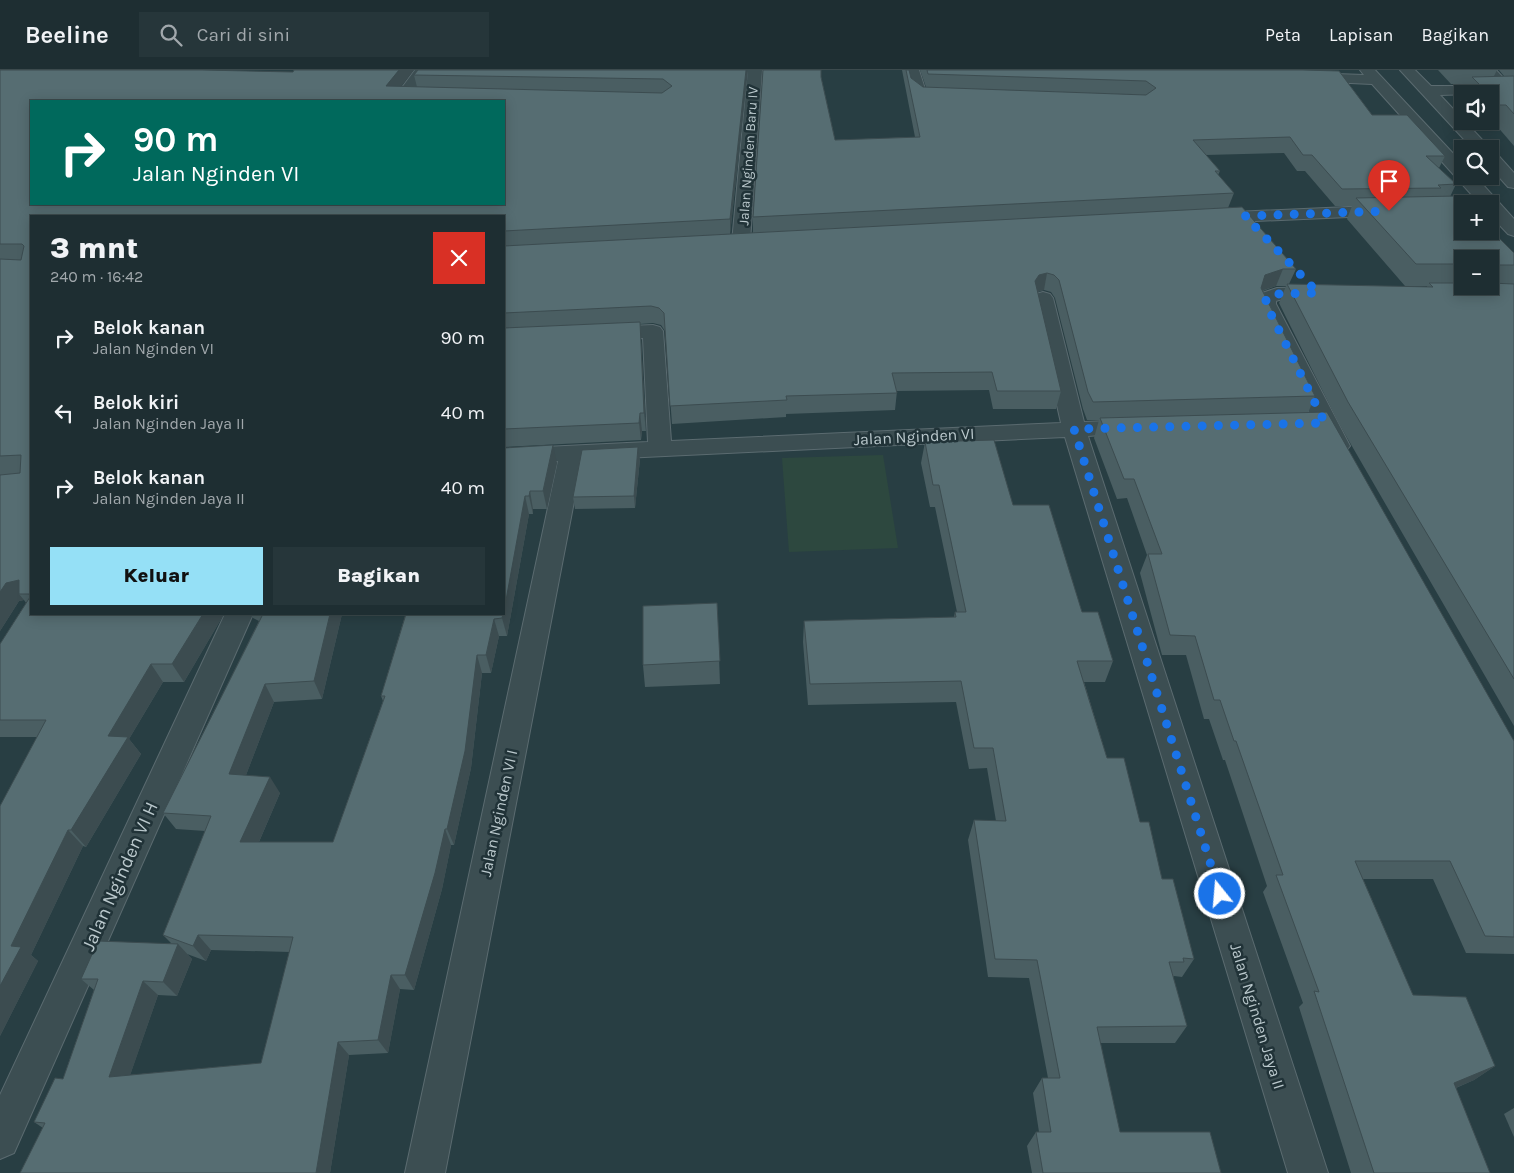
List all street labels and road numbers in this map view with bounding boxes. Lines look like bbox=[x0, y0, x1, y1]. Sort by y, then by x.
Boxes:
street label: Jalan Nginden Baru IV bbox=[735, 86, 762, 226]
street label: Jalan Nginden VI bbox=[853, 424, 975, 449]
street label: Jalan Nginden VI I bbox=[476, 748, 521, 878]
street label: Jalan Nginden VI H bbox=[77, 798, 163, 954]
street label: Jalan Nginden Jaya II bbox=[1226, 941, 1289, 1092]

